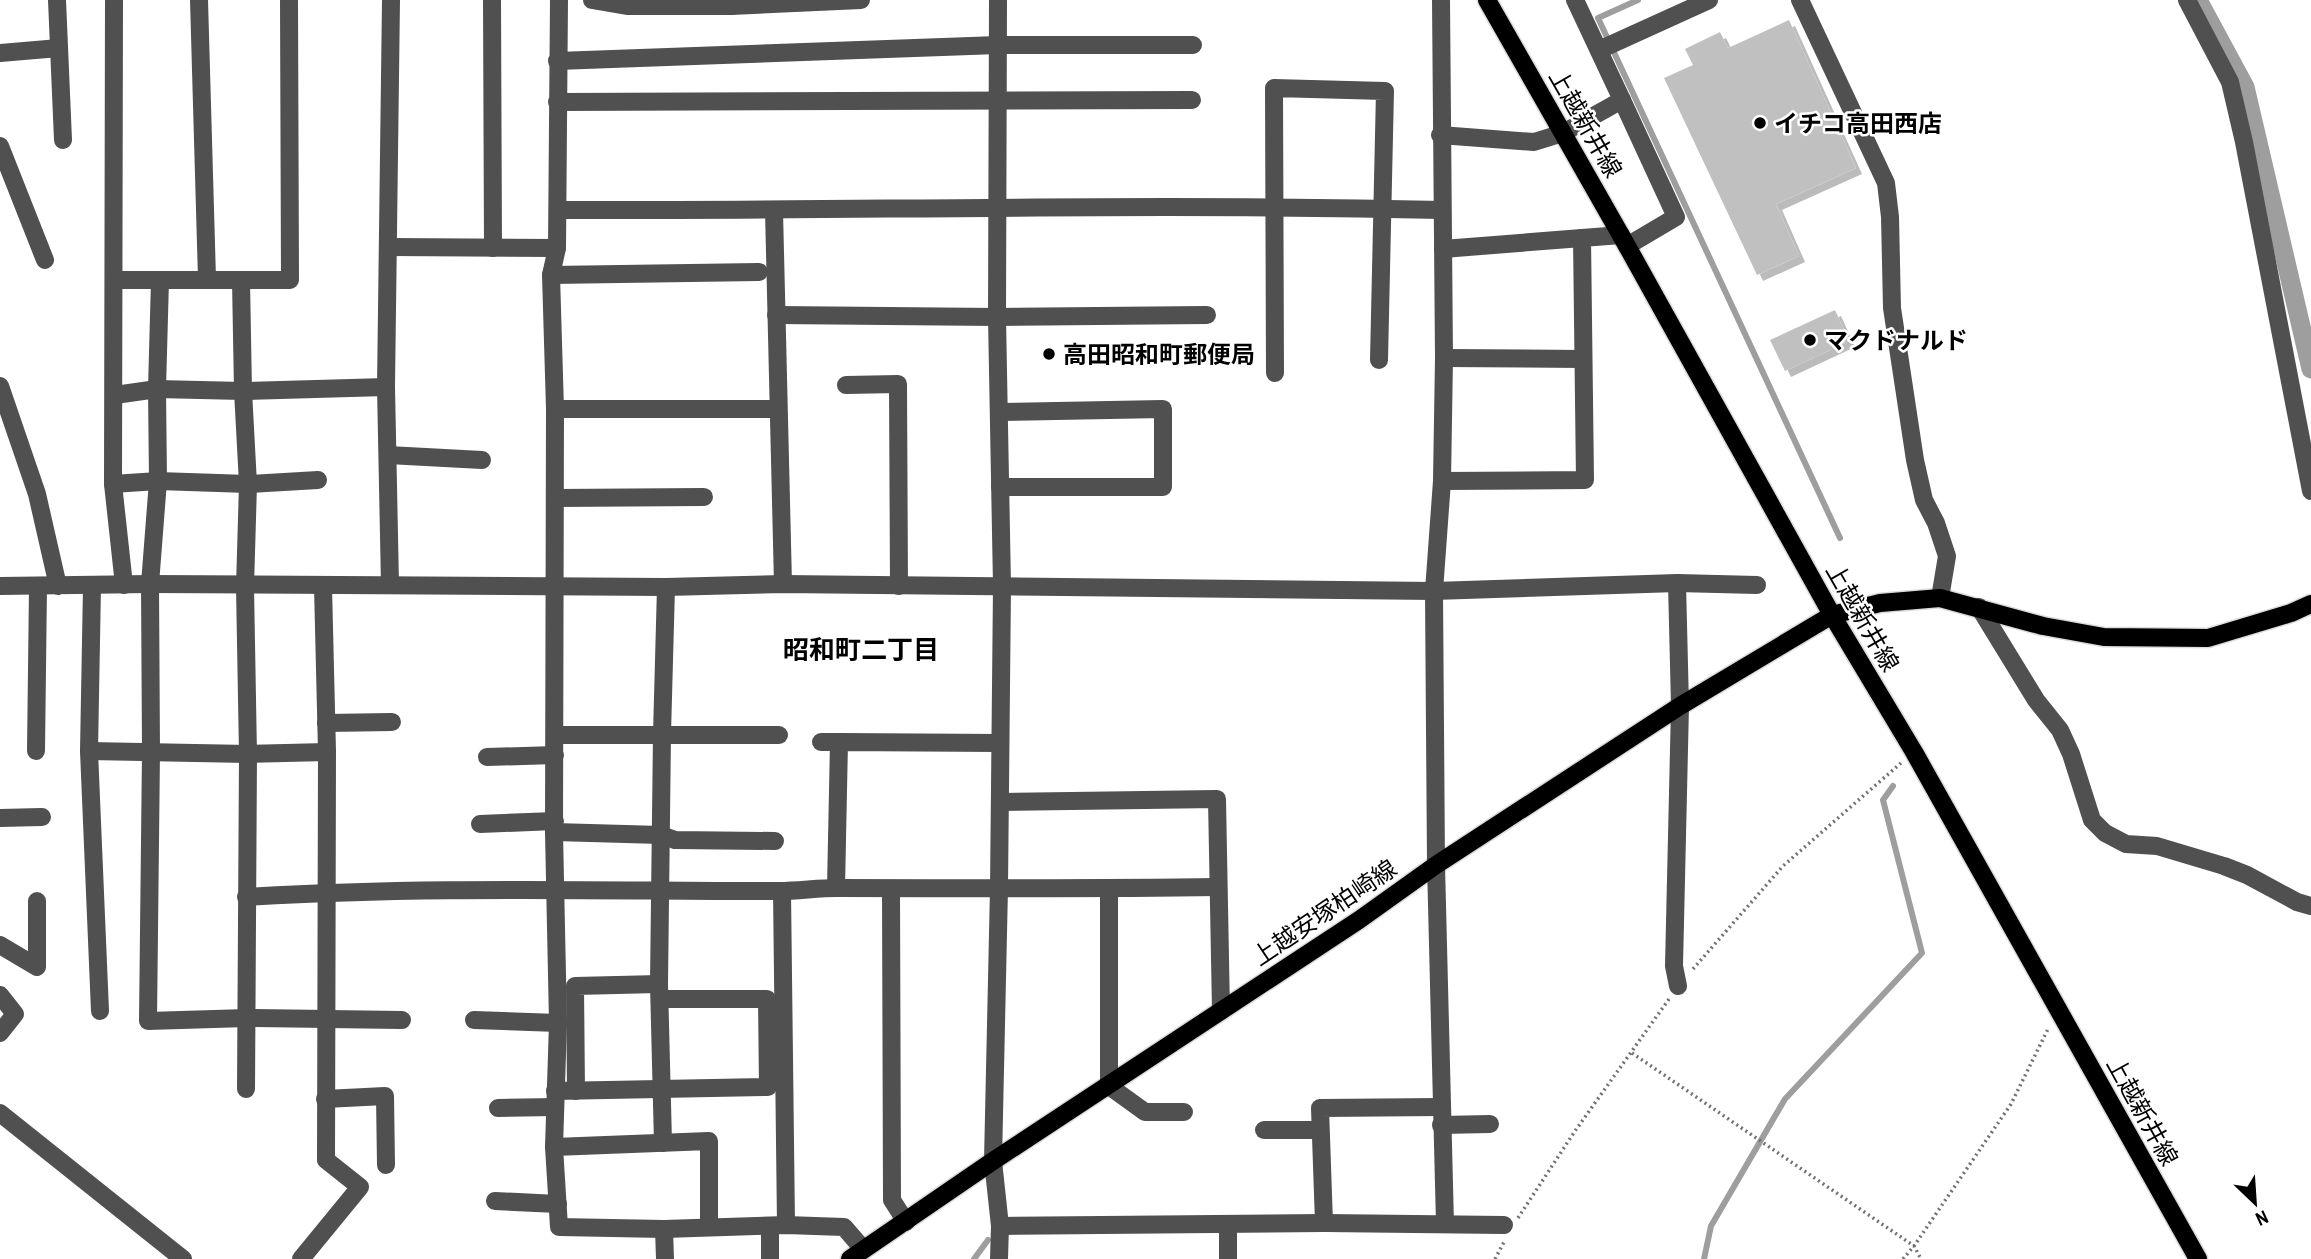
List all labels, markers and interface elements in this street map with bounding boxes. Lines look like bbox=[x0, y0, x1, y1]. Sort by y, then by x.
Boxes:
street label: 上越新井線 bbox=[1542, 63, 1630, 183]
place label: イチコ高田西店 bbox=[1774, 107, 1942, 139]
marker: イチコ高田西店 bbox=[1752, 115, 1768, 131]
place label: マクドナルド bbox=[1824, 324, 1968, 356]
marker: マクドナルド bbox=[1802, 332, 1818, 348]
place label: 高田昭和町郵便局 bbox=[1063, 338, 1255, 370]
marker: 高田昭和町郵便局 bbox=[1041, 346, 1057, 362]
street label: 上越新井線 bbox=[1819, 557, 1907, 677]
district label: 昭和町二丁目 bbox=[783, 632, 939, 667]
street label: 上越安塚柏崎線 bbox=[1245, 852, 1403, 972]
street label: 上越新井線 bbox=[2100, 1051, 2186, 1171]
north arrow bbox=[2220, 1168, 2290, 1238]
text: N bbox=[2252, 1204, 2273, 1233]

